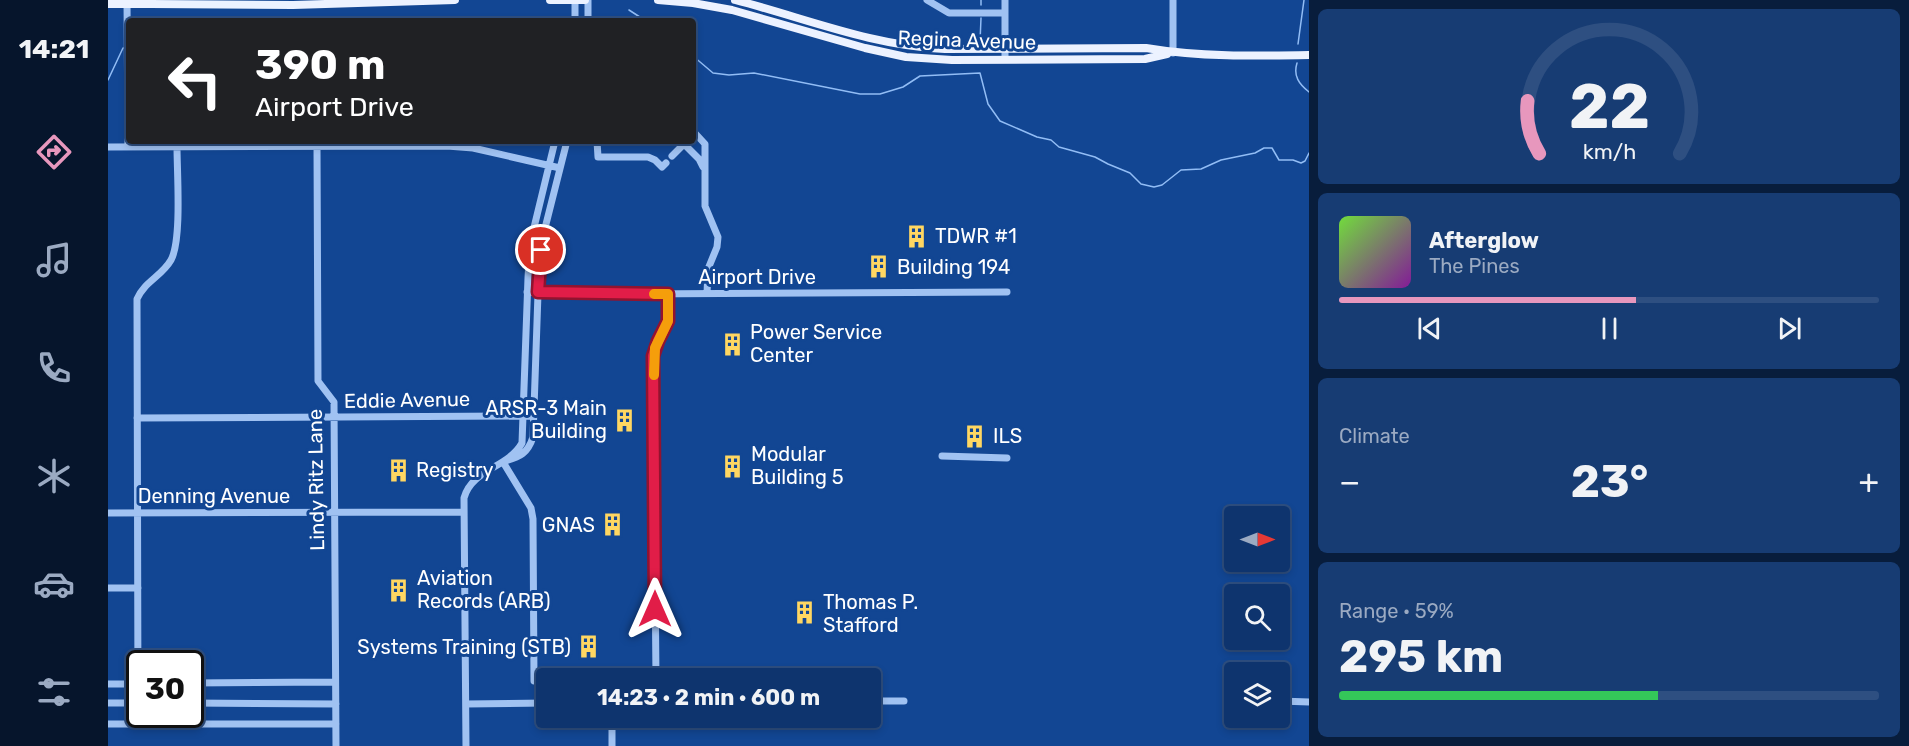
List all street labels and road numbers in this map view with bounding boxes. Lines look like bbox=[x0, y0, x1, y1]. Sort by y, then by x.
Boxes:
street label: Regina Avenue bbox=[897, 26, 1037, 54]
street label: Airport Drive bbox=[698, 265, 816, 289]
street label: Eddie Avenue bbox=[344, 387, 470, 413]
street label: Lindy Ritz Lane bbox=[303, 409, 329, 551]
street label: Denning Avenue bbox=[138, 484, 290, 508]

